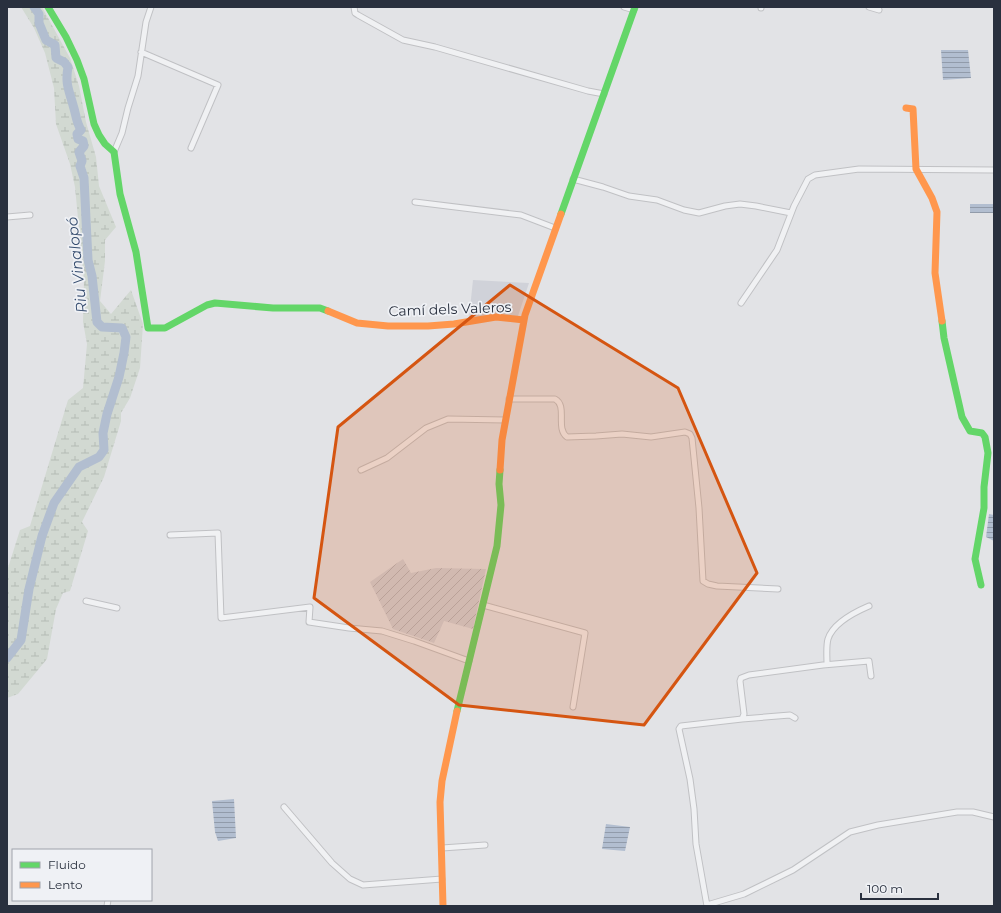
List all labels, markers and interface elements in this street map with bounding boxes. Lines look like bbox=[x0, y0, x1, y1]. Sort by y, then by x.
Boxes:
water label: Riu Vinalopó bbox=[62, 216, 91, 314]
street label: Camí dels Valeros bbox=[388, 298, 512, 320]
legend bbox=[12, 849, 152, 901]
text: Fluido bbox=[48, 857, 86, 872]
scale bar bbox=[861, 875, 938, 901]
text: Lento bbox=[48, 877, 83, 892]
text: 100 m bbox=[867, 881, 903, 896]

